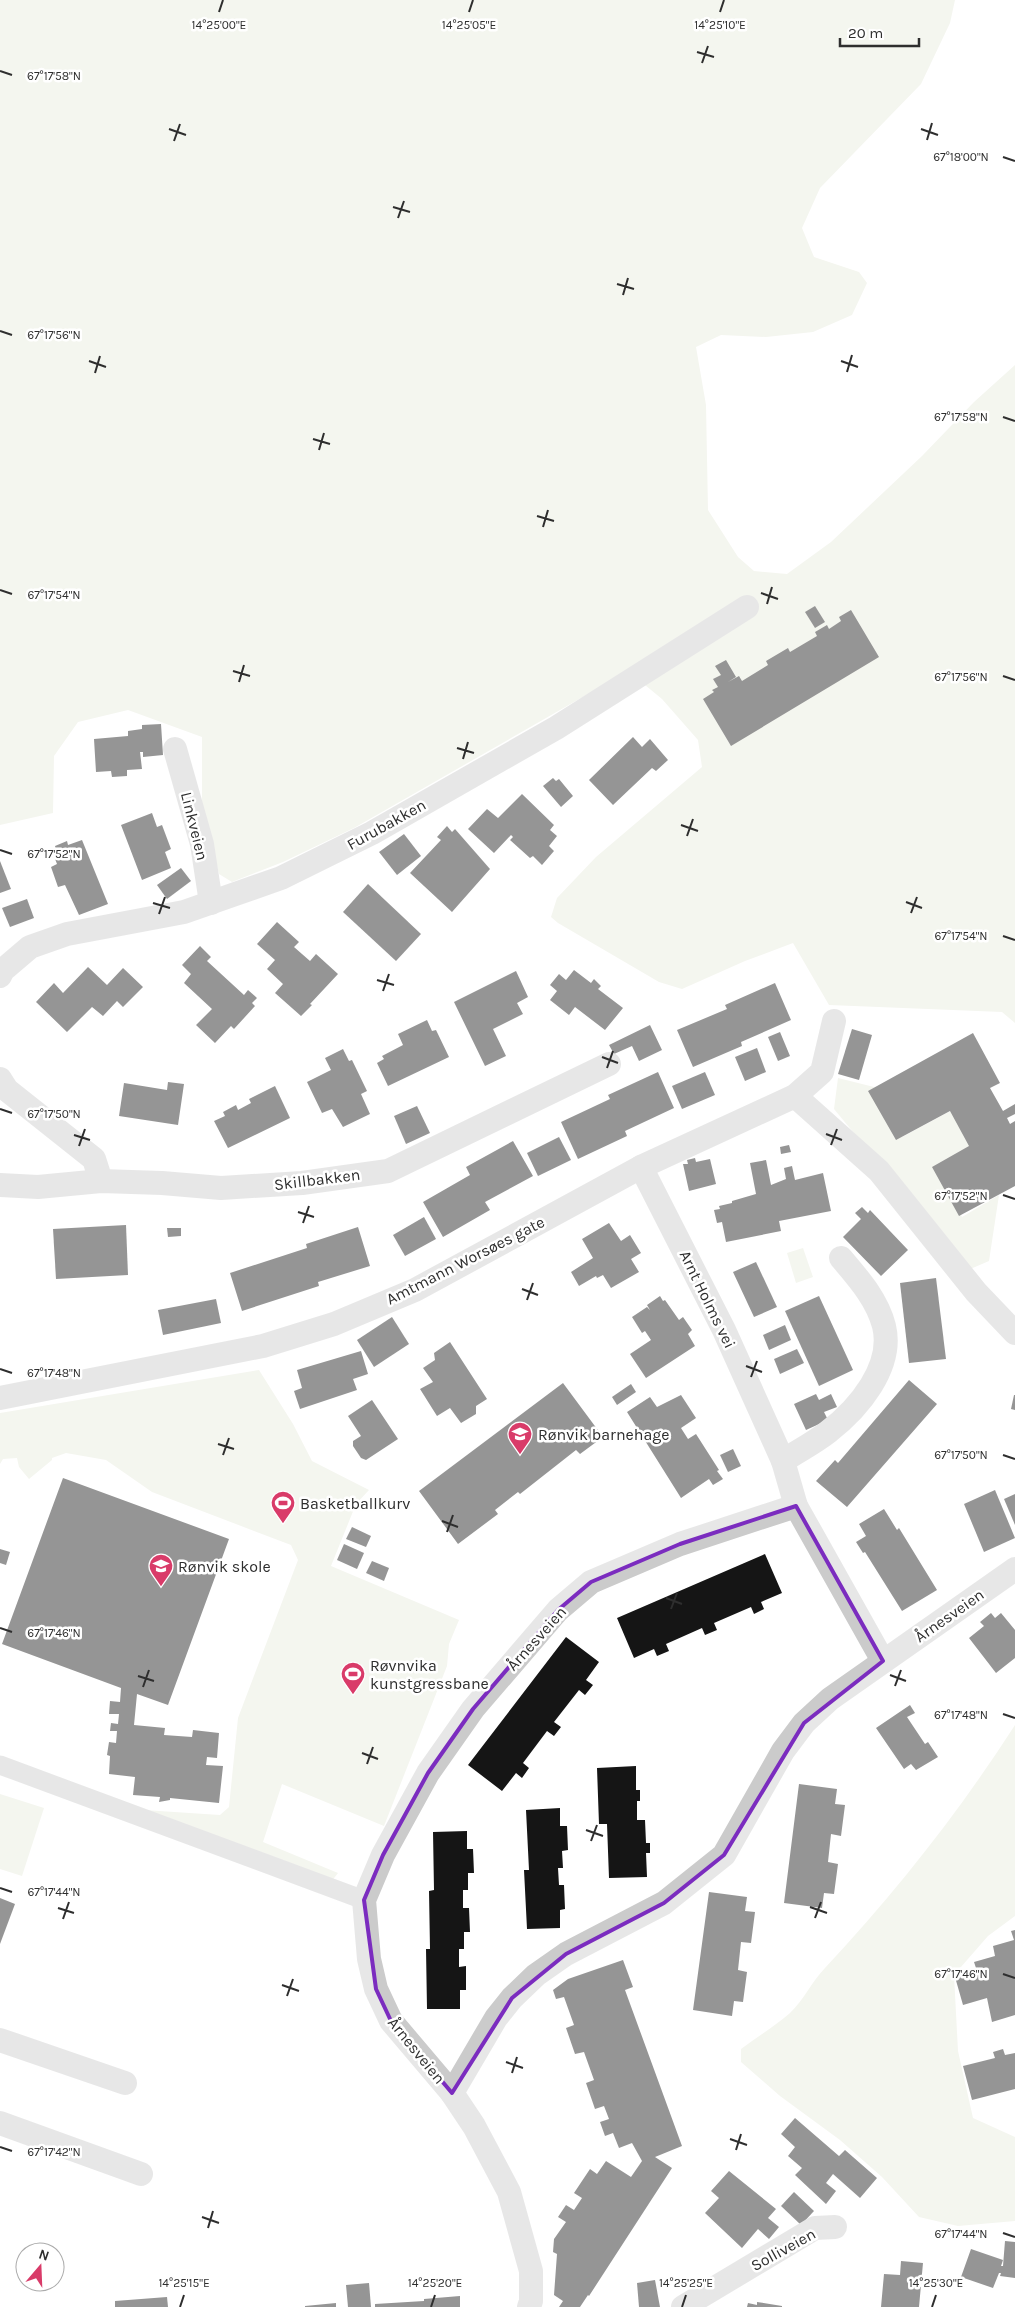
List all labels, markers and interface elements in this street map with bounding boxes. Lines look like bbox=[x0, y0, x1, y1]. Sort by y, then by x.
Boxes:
scale bar bbox=[840, 15, 919, 47]
text: 14°25'00"E bbox=[192, 18, 246, 32]
text: 14°25'05"E bbox=[442, 18, 496, 32]
text: 14°25'10"E bbox=[694, 18, 746, 32]
text: 20 m bbox=[848, 24, 883, 42]
text: 67°17'58"N bbox=[27, 69, 81, 83]
text: 67°18'00"N bbox=[933, 150, 989, 164]
text: 67°17'56"N bbox=[27, 328, 81, 342]
text: 67°17'58"N bbox=[934, 410, 988, 424]
text: 67°17'54"N bbox=[27, 588, 81, 602]
text: 67°17'56"N bbox=[934, 670, 988, 684]
street label: Linkveien bbox=[177, 790, 212, 862]
street label: Furubakken bbox=[343, 795, 429, 854]
text: 67°17'52"N bbox=[27, 847, 81, 861]
text: 67°17'54"N bbox=[934, 929, 988, 943]
text: 67°17'50"N bbox=[27, 1107, 81, 1121]
street label: Skillbakken bbox=[273, 1165, 361, 1194]
text: 67°17'52"N bbox=[934, 1189, 988, 1203]
street label: Amtmann Worsøes gate bbox=[383, 1212, 548, 1309]
street label: Arnt Holms vei bbox=[676, 1247, 739, 1351]
text: 67°17'48"N bbox=[27, 1366, 81, 1380]
school or university icon: Rønvik barnehage bbox=[507, 1421, 533, 1455]
place label: Rønvik barnehage bbox=[538, 1425, 669, 1444]
text: 67°17'50"N bbox=[934, 1448, 988, 1462]
sports icon: Basketballkurv bbox=[270, 1490, 296, 1524]
place label: Basketballkurv bbox=[300, 1494, 410, 1513]
school or university icon: Rønvik skole bbox=[148, 1553, 174, 1587]
place label: Rønvik skole bbox=[178, 1557, 271, 1576]
street label: Årnesveien bbox=[911, 1585, 988, 1646]
street label: Årnesveien bbox=[502, 1602, 570, 1674]
text: 67°17'46"N bbox=[27, 1626, 81, 1640]
place label: Røvnvika kunstgressbane bbox=[370, 1656, 489, 1693]
sports icon: Røvnvika kunstgressbane bbox=[340, 1661, 366, 1695]
text: 67°17'48"N bbox=[934, 1708, 988, 1722]
text: 67°17'44"N bbox=[27, 1885, 81, 1899]
text: 67°17'46"N bbox=[934, 1967, 988, 1981]
street label: Årnesveien bbox=[384, 2013, 449, 2087]
text: 67°17'42"N bbox=[27, 2145, 81, 2159]
street label: Solliveien bbox=[748, 2224, 819, 2275]
text: 67°17'44"N bbox=[934, 2227, 988, 2241]
north arrow bbox=[15, 2242, 65, 2292]
text: N bbox=[37, 2246, 52, 2265]
text: 14°25'15"E bbox=[158, 2276, 210, 2290]
text: 14°25'20"E bbox=[408, 2276, 462, 2290]
text: 14°25'25"E bbox=[659, 2276, 713, 2290]
text: 14°25'30"E bbox=[909, 2276, 963, 2290]

